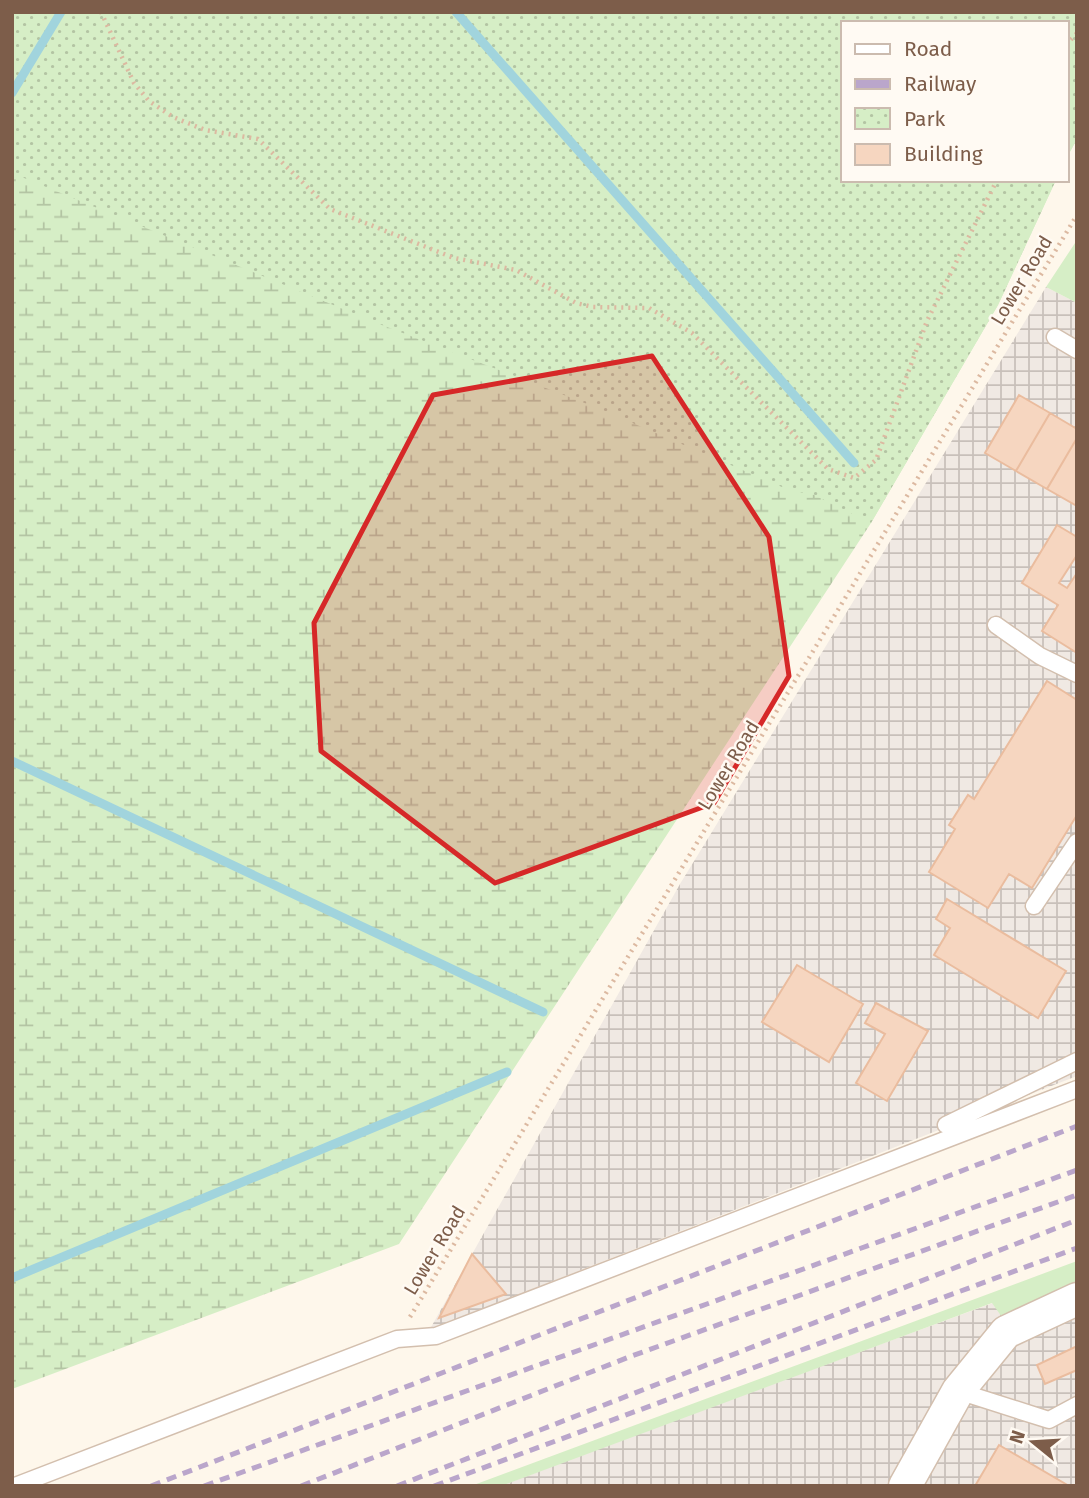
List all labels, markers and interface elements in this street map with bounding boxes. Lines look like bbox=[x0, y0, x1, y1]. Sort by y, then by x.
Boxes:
legend bbox=[841, 21, 1068, 182]
text: Road bbox=[904, 36, 952, 62]
text: Railway bbox=[904, 71, 977, 97]
text: Park bbox=[904, 106, 946, 132]
text: Building bbox=[904, 141, 983, 167]
street label: Lower Road bbox=[986, 231, 1057, 329]
street label: Lower Road bbox=[693, 716, 764, 814]
street label: Lower Road bbox=[399, 1201, 470, 1299]
north arrow bbox=[998, 1407, 1068, 1477]
text: N bbox=[1004, 1427, 1030, 1446]

